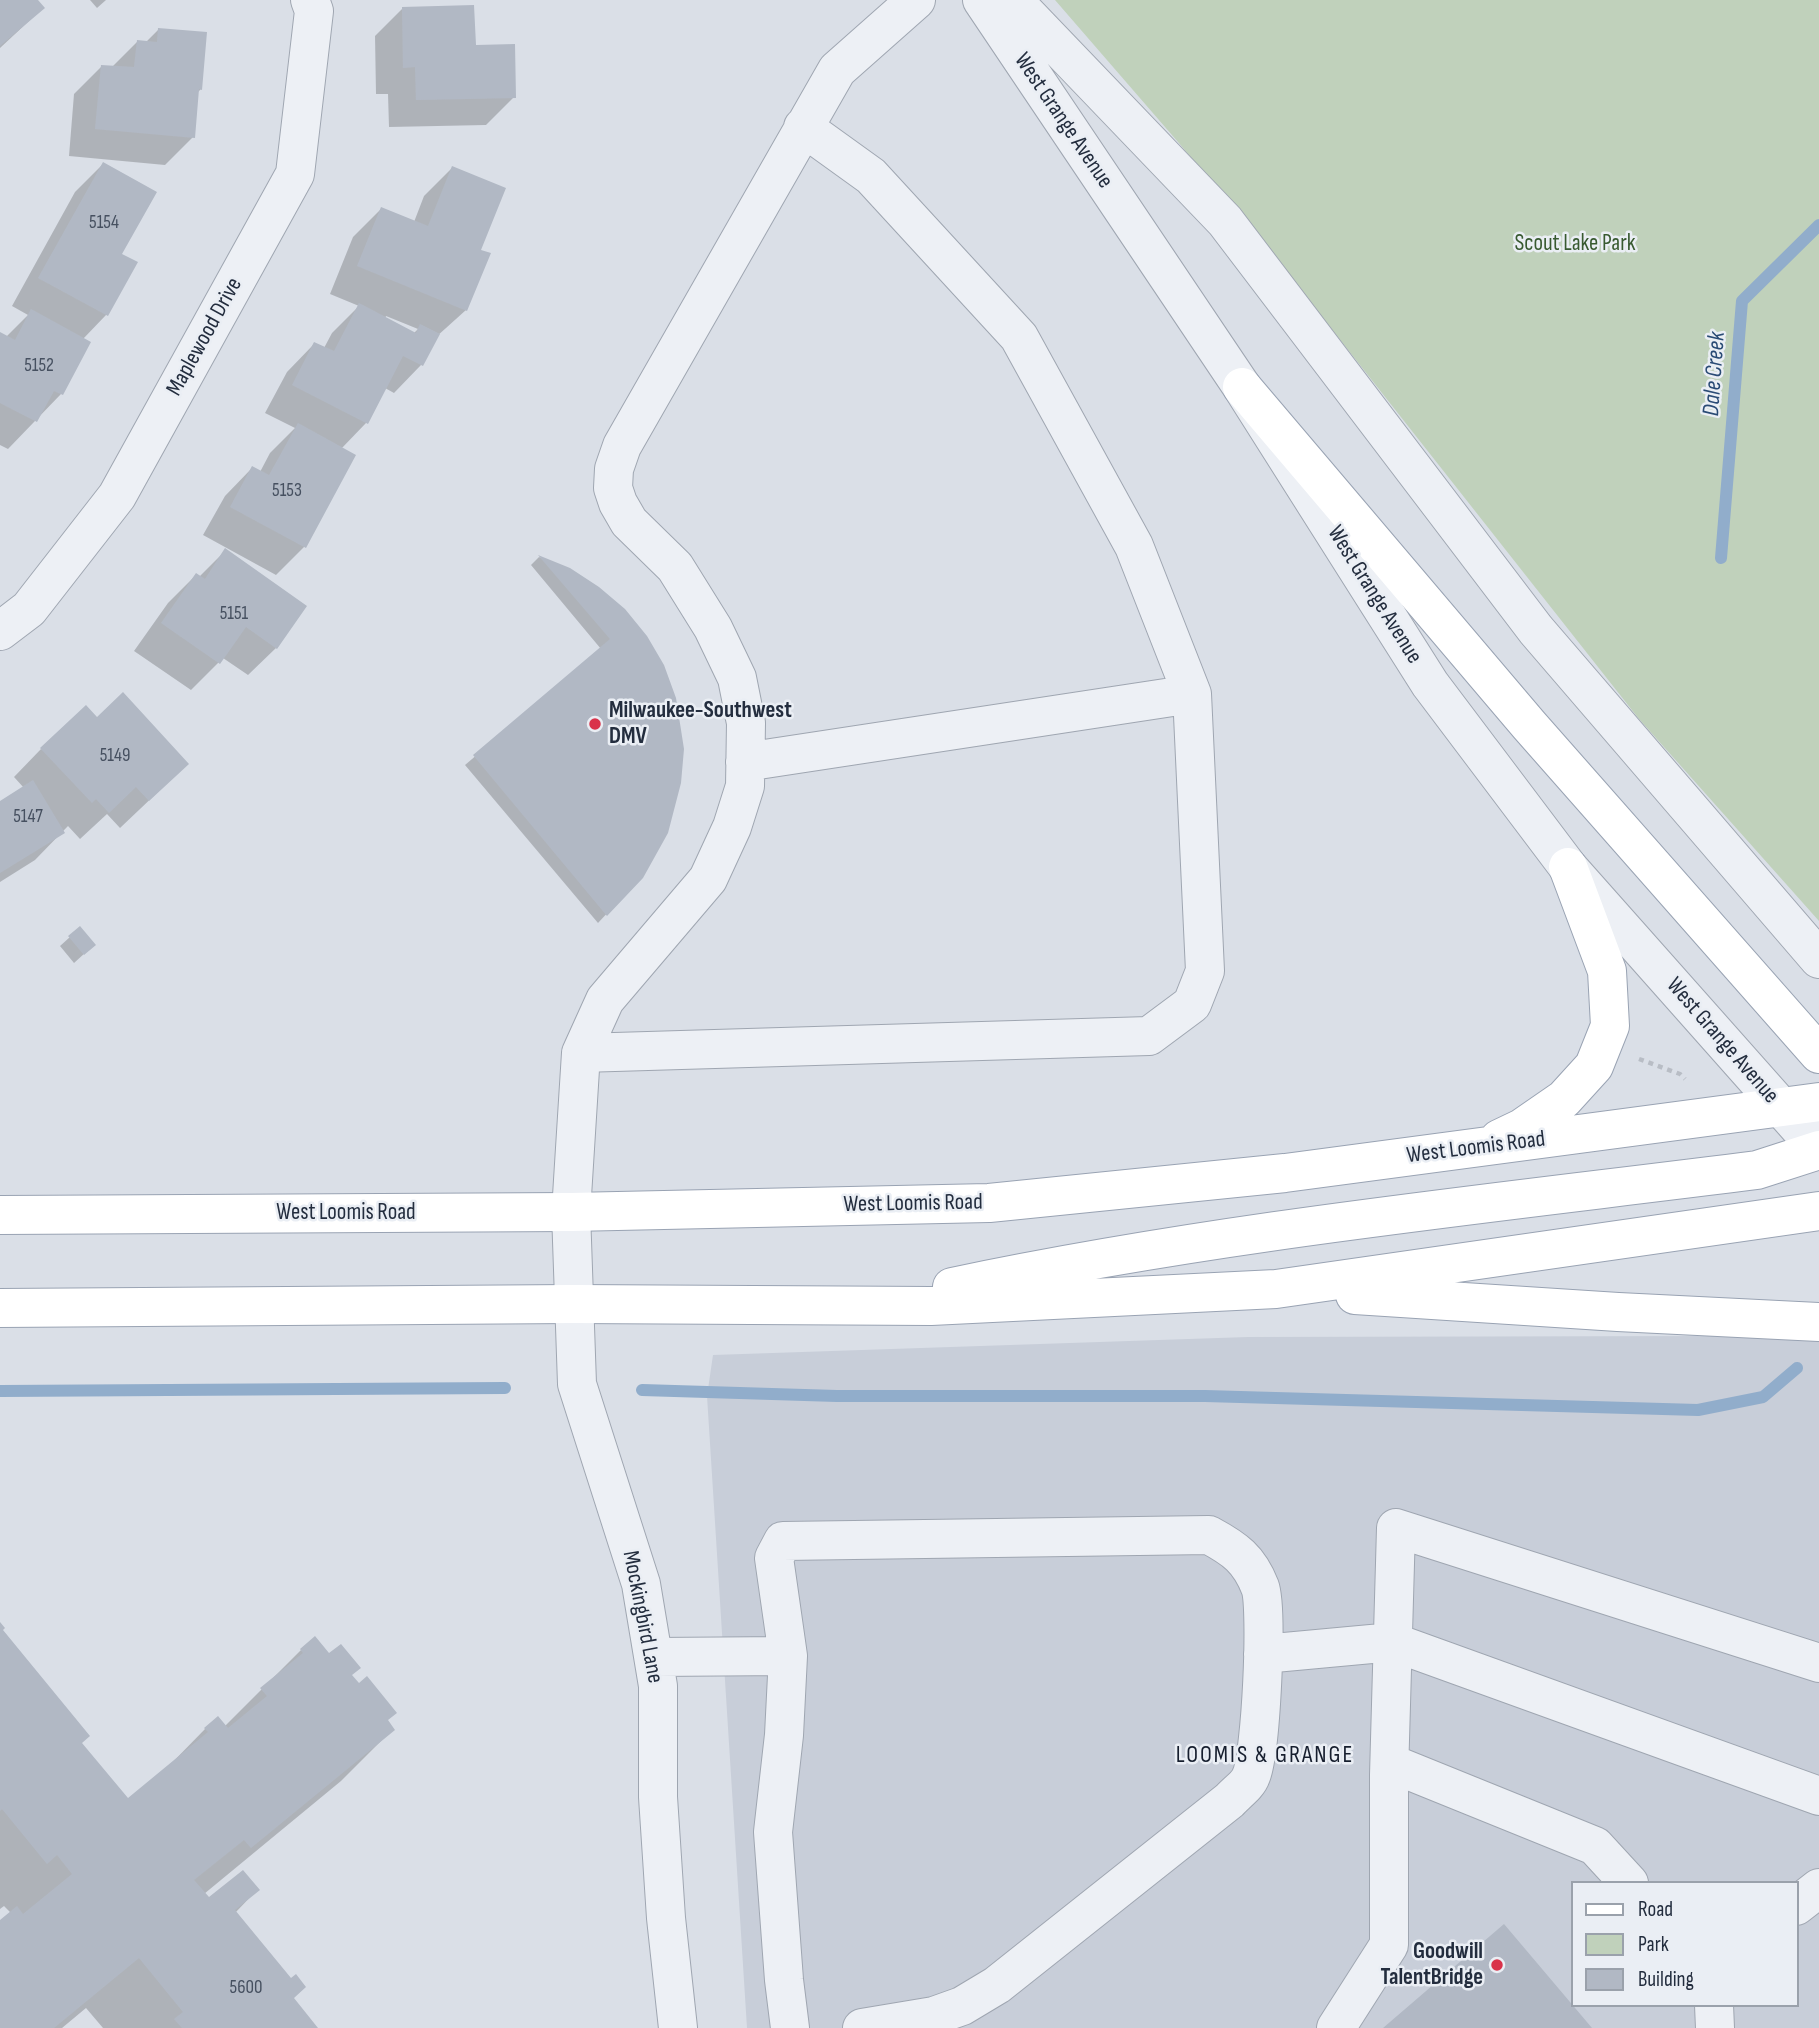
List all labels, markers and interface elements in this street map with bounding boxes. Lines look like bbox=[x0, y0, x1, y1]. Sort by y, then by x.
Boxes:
street label: West Grange Avenue bbox=[1008, 48, 1118, 194]
house number: 5154 bbox=[89, 212, 119, 234]
park label: Scout Lake Park bbox=[1514, 230, 1636, 258]
street label: Maplewood Drive bbox=[161, 273, 249, 401]
water label: Dale Creek bbox=[1698, 331, 1732, 417]
house number: 5152 bbox=[24, 355, 54, 377]
house number: 5153 bbox=[272, 480, 302, 502]
street label: West Grange Avenue bbox=[1321, 521, 1427, 669]
house number: 5151 bbox=[220, 603, 248, 625]
place label: Milwaukee-Southwest DMV bbox=[609, 697, 792, 751]
marker: Milwaukee-Southwest DMV bbox=[587, 716, 603, 732]
house number: 5149 bbox=[100, 745, 130, 767]
house number: 5147 bbox=[13, 806, 43, 828]
street label: West Grange Avenue bbox=[1660, 973, 1784, 1109]
street label: West Loomis Road bbox=[1405, 1126, 1547, 1170]
street label: West Loomis Road bbox=[843, 1189, 983, 1219]
street label: West Loomis Road bbox=[276, 1199, 416, 1227]
street label: Mockingbird Lane bbox=[616, 1548, 668, 1686]
district label: LOOMIS & GRANGE bbox=[1178, 1742, 1352, 1770]
legend bbox=[1570, 1881, 1798, 2007]
text: Road bbox=[1638, 1897, 1673, 1922]
text: Park bbox=[1638, 1932, 1669, 1957]
place label: Goodwill TalentBridge bbox=[1380, 1938, 1483, 1992]
marker: Goodwill TalentBridge bbox=[1489, 1957, 1505, 1973]
text: Building bbox=[1638, 1967, 1694, 1992]
house number: 5600 bbox=[230, 1977, 262, 1999]

